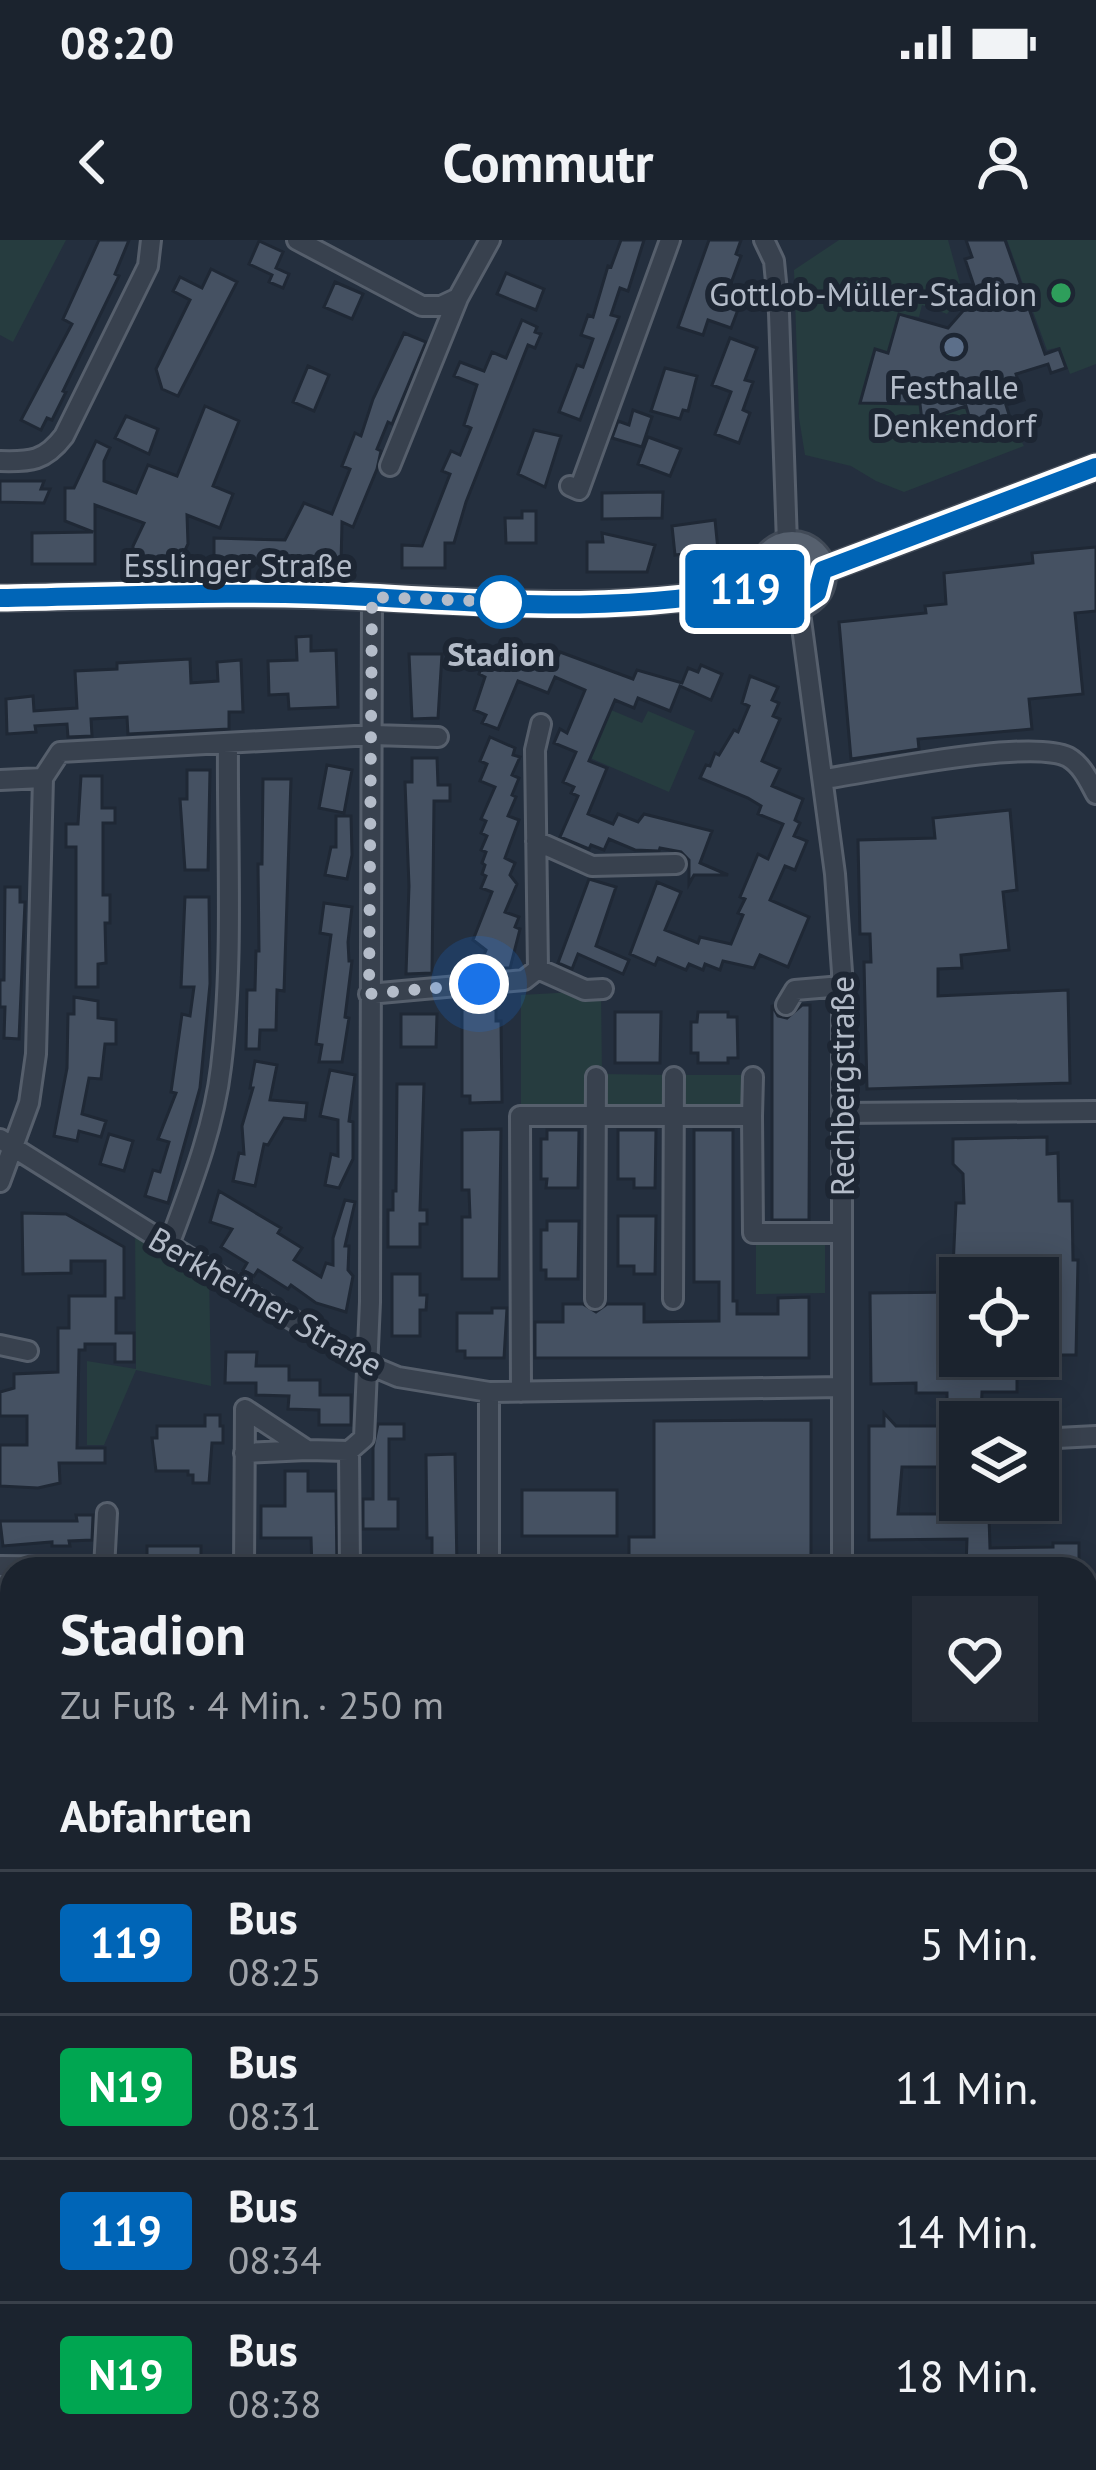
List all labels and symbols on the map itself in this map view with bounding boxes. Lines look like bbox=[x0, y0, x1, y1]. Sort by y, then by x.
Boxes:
place label: Gottlob-Müller-Stadion bbox=[709, 272, 1037, 315]
marker: Gottlob-Müller-Stadion bbox=[1048, 280, 1074, 306]
marker: Festhalle Denkendorf bbox=[941, 334, 967, 360]
place label: Festhalle Denkendorf bbox=[872, 365, 1037, 446]
street label: Esslinger Straße bbox=[123, 543, 353, 586]
line badge: 119 bbox=[676, 550, 814, 628]
marker: Stadion bbox=[476, 577, 526, 627]
place label: Stadion bbox=[447, 632, 555, 675]
your location bbox=[449, 954, 509, 1014]
street label: Rechbergstraße bbox=[820, 976, 863, 1196]
street label: Berkheimer Straße bbox=[141, 1217, 391, 1385]

